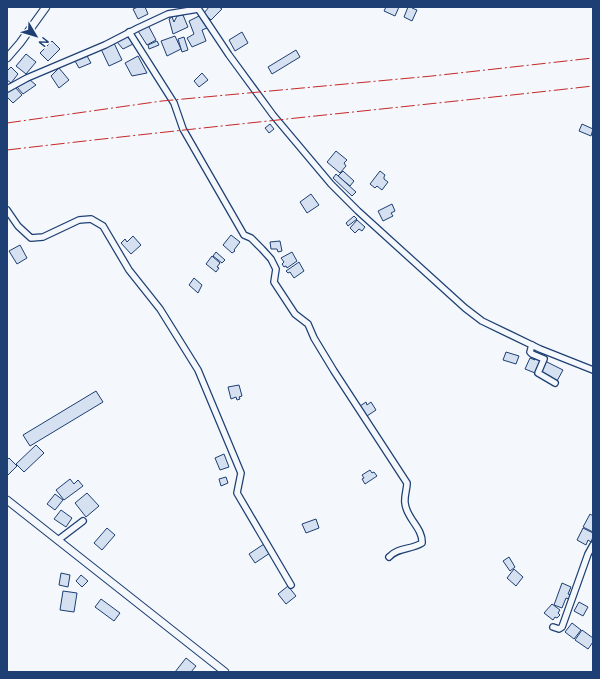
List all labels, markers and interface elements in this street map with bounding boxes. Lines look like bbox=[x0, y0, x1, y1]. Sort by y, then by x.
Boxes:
north arrow bbox=[16, 16, 56, 56]
text: N bbox=[36, 34, 51, 49]

